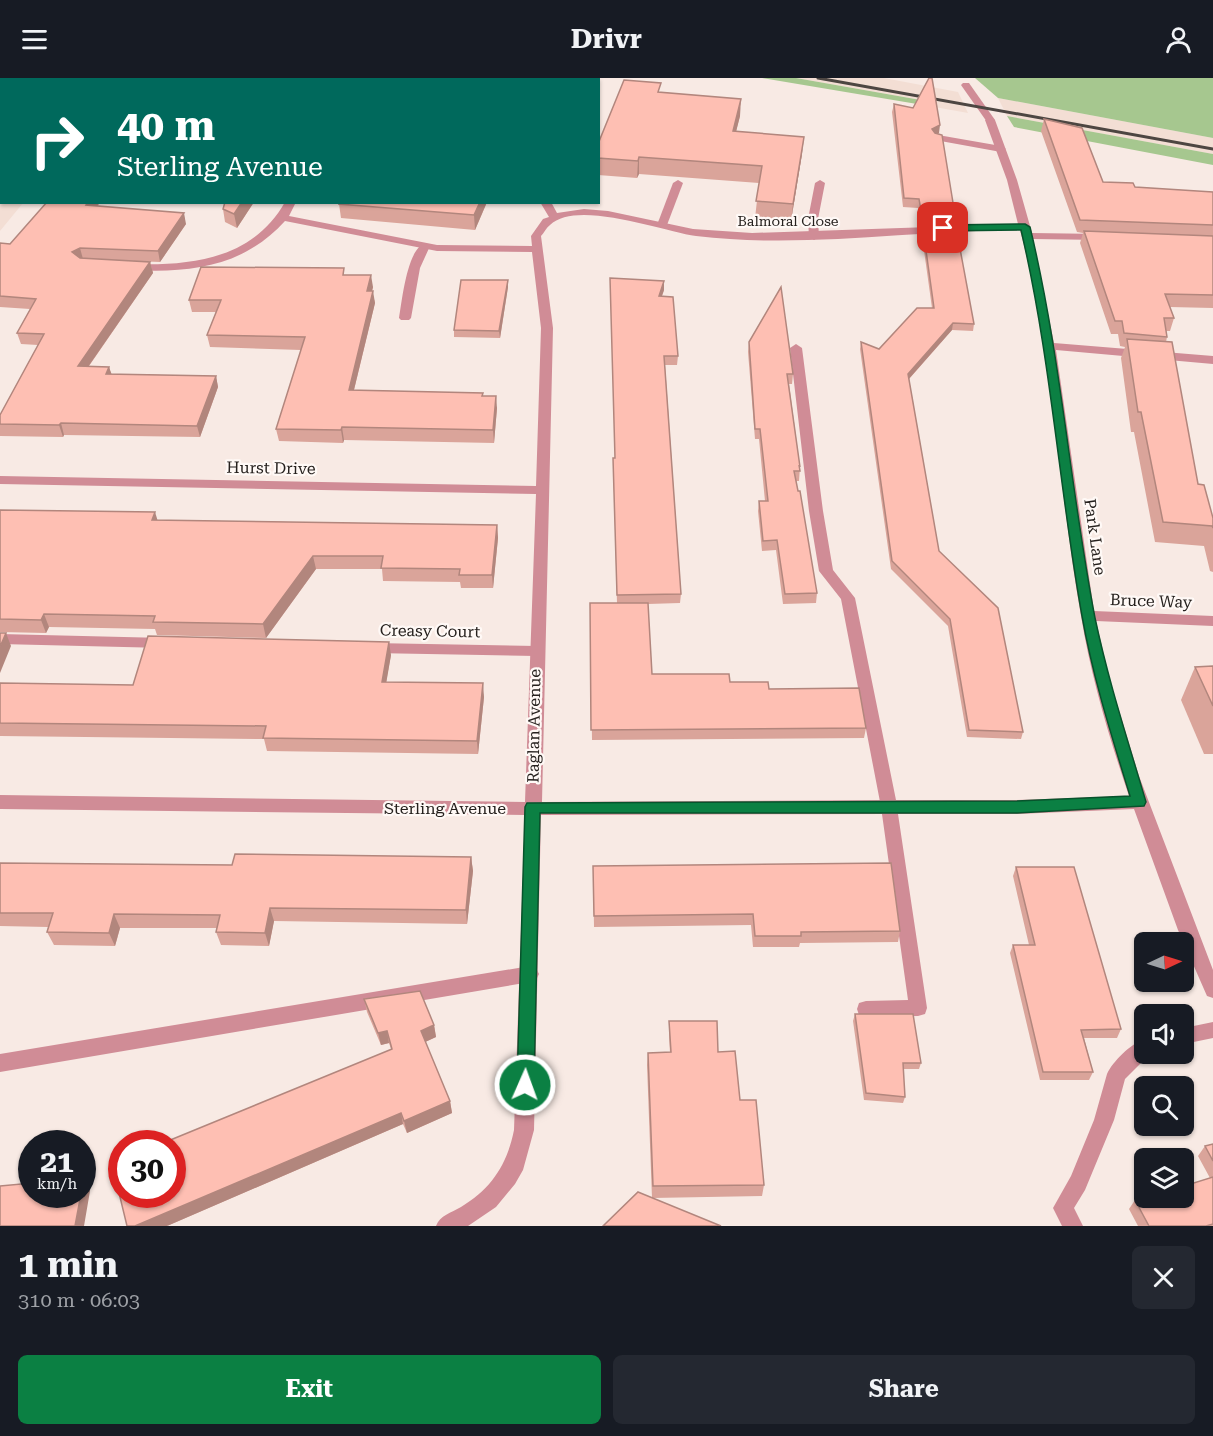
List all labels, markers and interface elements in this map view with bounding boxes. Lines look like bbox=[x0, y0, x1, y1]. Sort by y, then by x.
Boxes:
icon: menu bbox=[18, 23, 51, 56]
text: Drivr bbox=[571, 23, 642, 55]
icon: person bbox=[1162, 23, 1195, 56]
text: 40 m bbox=[117, 101, 215, 150]
icon: right bbox=[18, 102, 96, 180]
text: Sterling Avenue bbox=[117, 151, 323, 183]
pin bbox=[917, 202, 968, 253]
icon: arrive bbox=[926, 211, 959, 244]
street label: Balmoral Close bbox=[738, 213, 839, 229]
street label: Hurst Drive bbox=[226, 458, 316, 478]
street label: Park Lane bbox=[1080, 497, 1110, 577]
street label: Bruce Way bbox=[1110, 590, 1193, 612]
street label: Creasy Court bbox=[380, 621, 480, 641]
street label: Raglan Avenue bbox=[524, 669, 544, 783]
street label: Sterling Avenue bbox=[384, 799, 506, 818]
north arrow bbox=[1134, 932, 1194, 992]
map controls bbox=[1134, 932, 1194, 1208]
button: sound bbox=[1134, 1004, 1194, 1064]
position arrow bbox=[493, 1053, 557, 1117]
button: search bbox=[1134, 1076, 1194, 1136]
speed limit sign: 30 bbox=[108, 1130, 186, 1208]
text: 21 bbox=[40, 1144, 74, 1179]
button: layers bbox=[1134, 1148, 1194, 1208]
text: km/h bbox=[37, 1175, 77, 1193]
text: 1 min bbox=[18, 1244, 118, 1286]
button: close bbox=[1132, 1246, 1195, 1309]
text: 310 m · 06:03 bbox=[18, 1288, 140, 1312]
button: Exit bbox=[18, 1355, 601, 1424]
button: Share bbox=[613, 1355, 1195, 1424]

